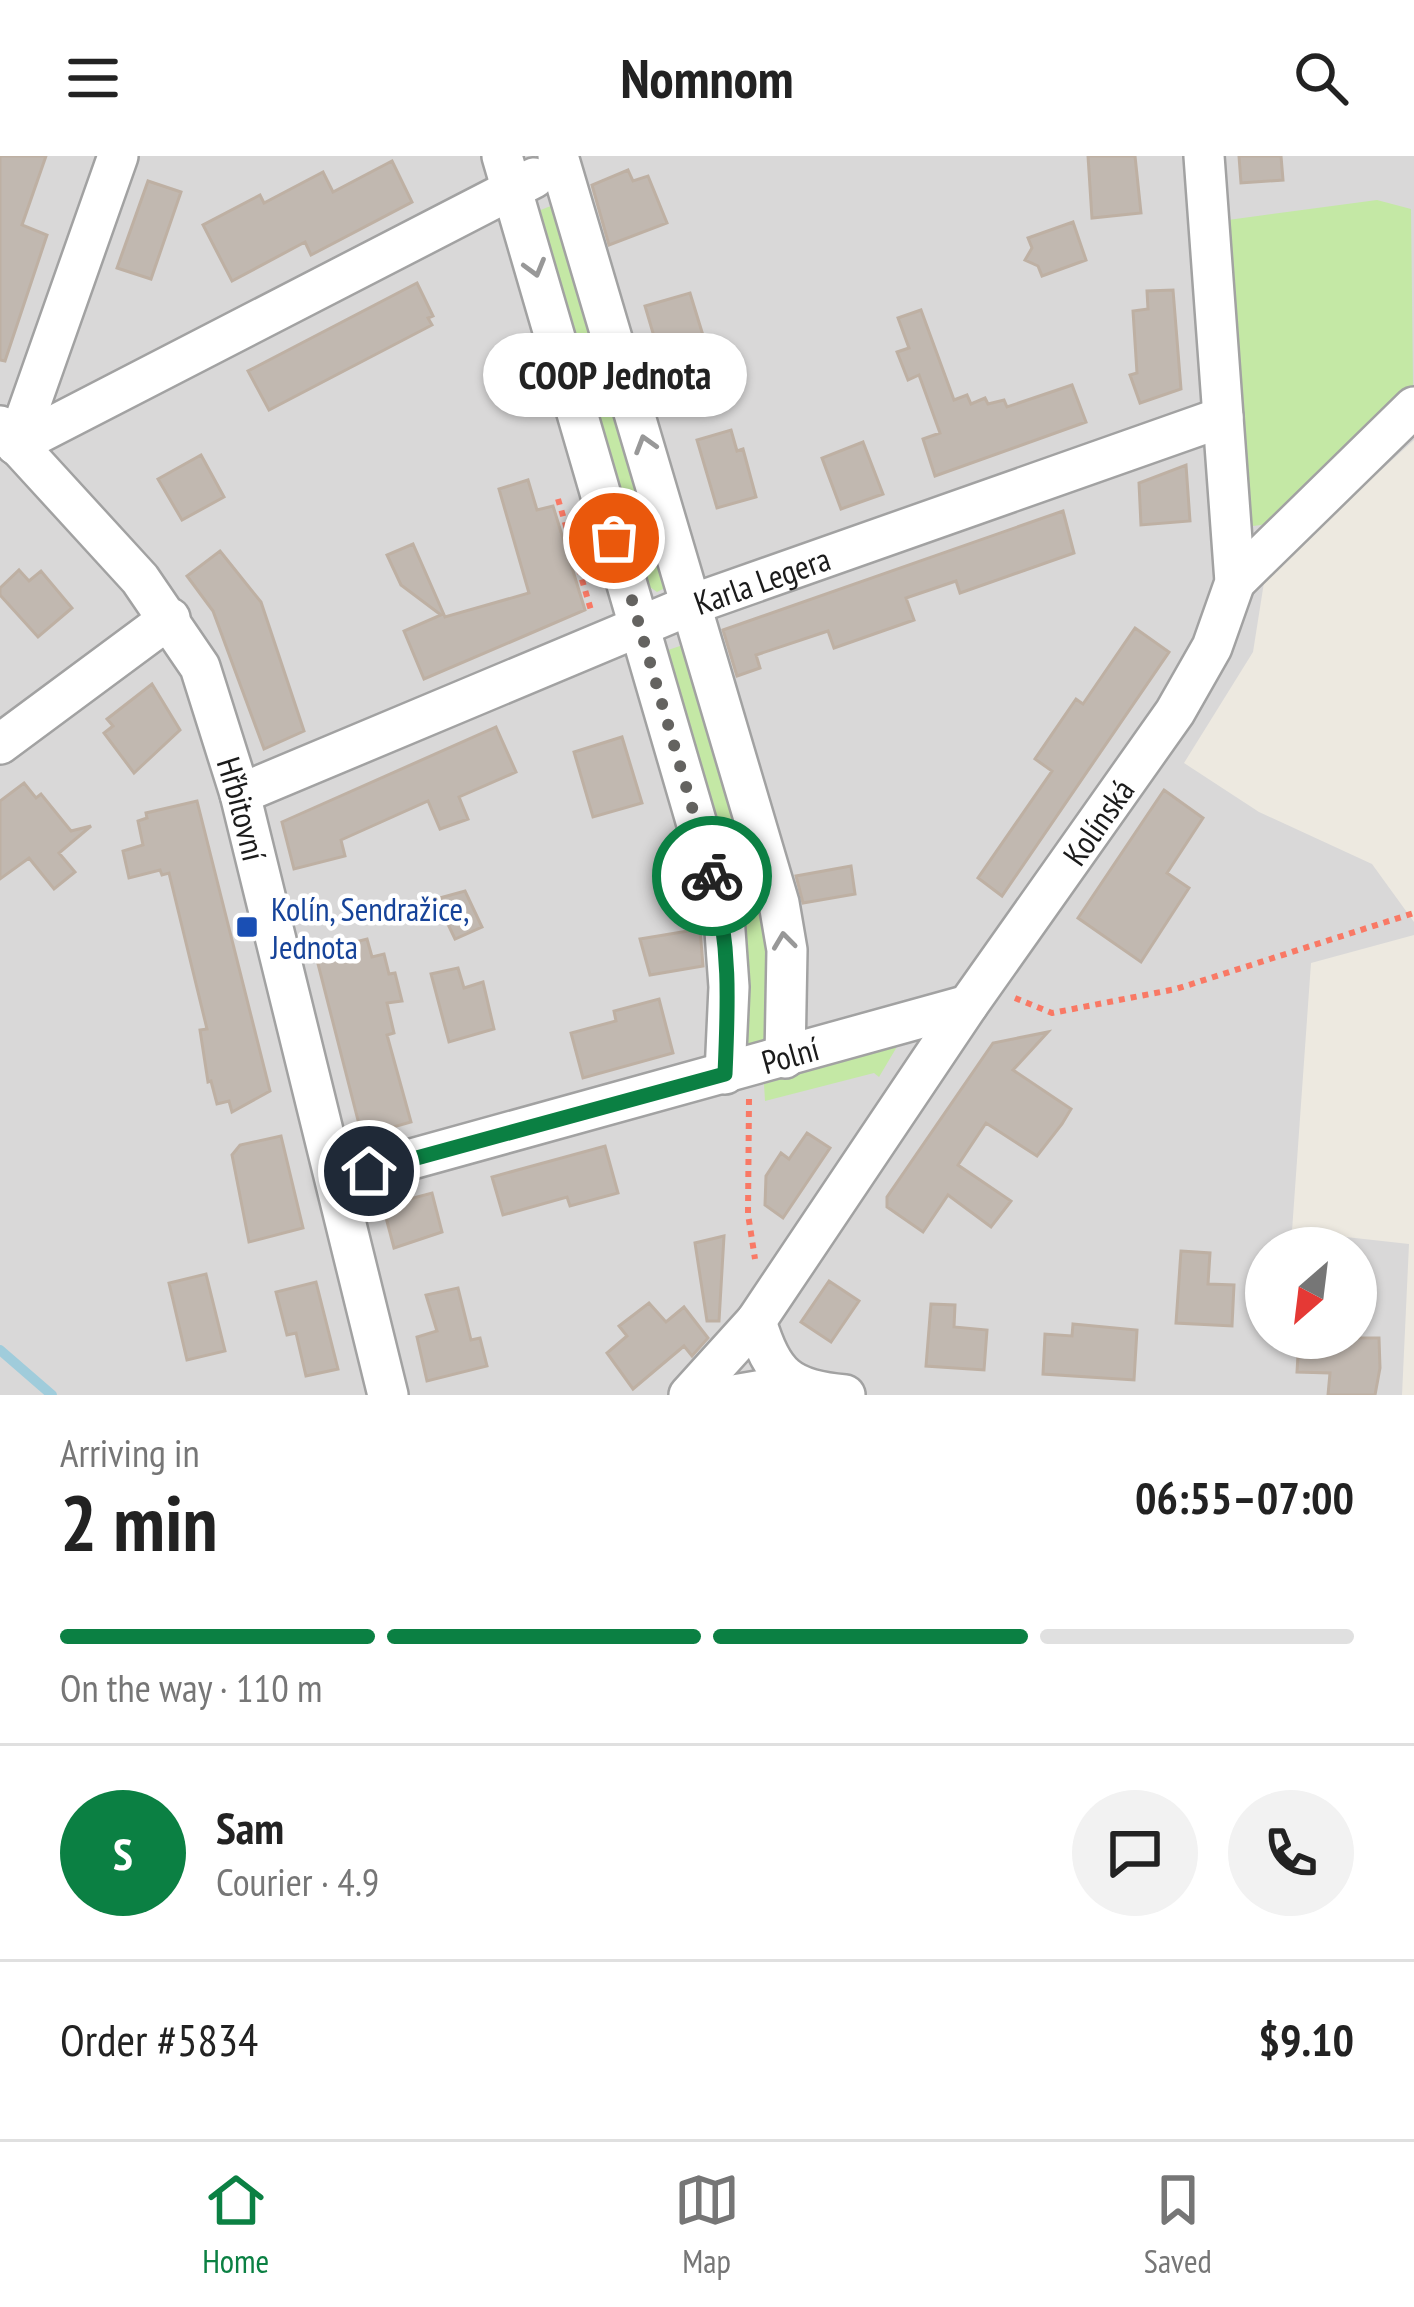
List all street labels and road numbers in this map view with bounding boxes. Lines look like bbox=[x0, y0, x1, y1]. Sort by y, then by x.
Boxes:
street label: Karla Legera bbox=[688, 536, 836, 624]
street label: Hřbitovní bbox=[208, 751, 277, 865]
street label: Kolínská bbox=[1052, 770, 1143, 873]
street label: Polní bbox=[756, 1026, 823, 1083]

